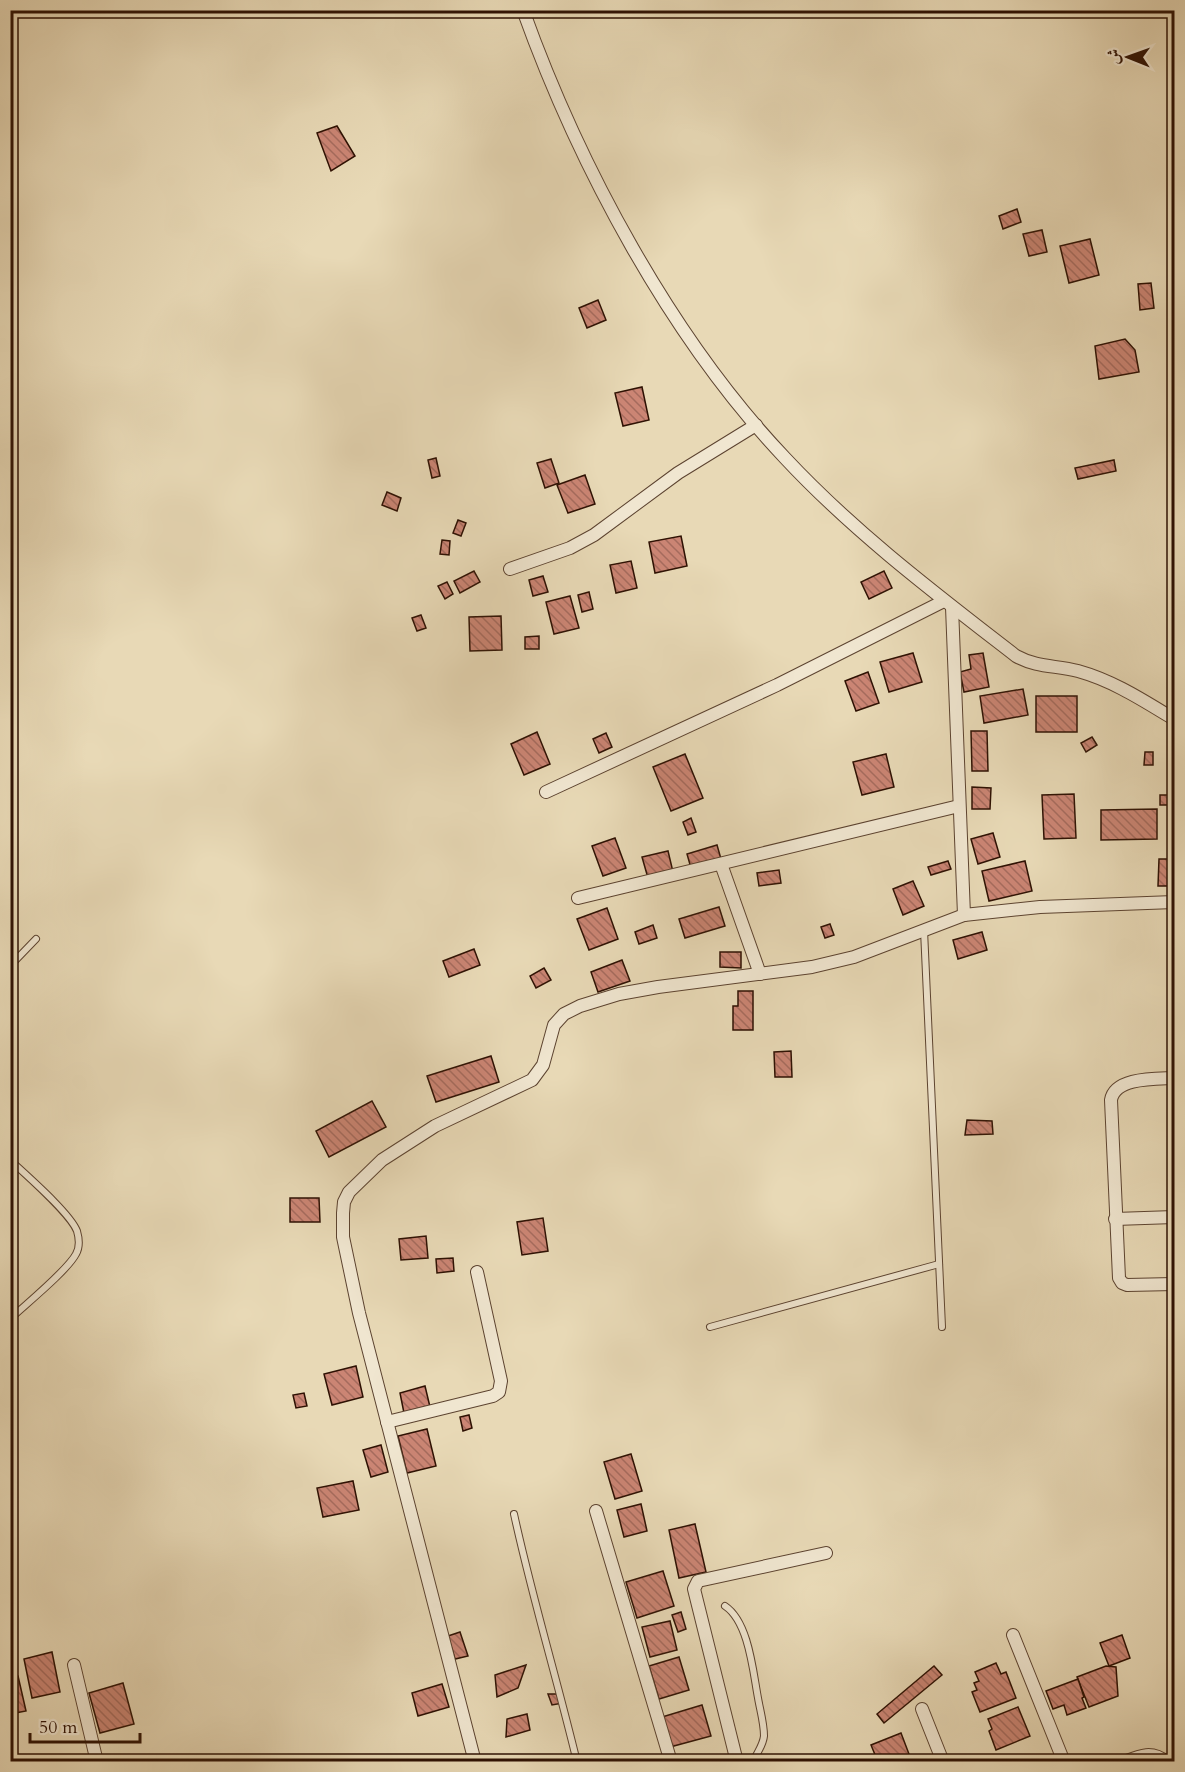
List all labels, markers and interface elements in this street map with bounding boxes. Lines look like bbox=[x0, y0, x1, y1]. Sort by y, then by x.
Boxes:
north arrow bbox=[1098, 27, 1158, 87]
text: ش bbox=[1103, 49, 1125, 65]
scale bar bbox=[30, 1706, 140, 1744]
text: 50 m bbox=[39, 1715, 78, 1740]

